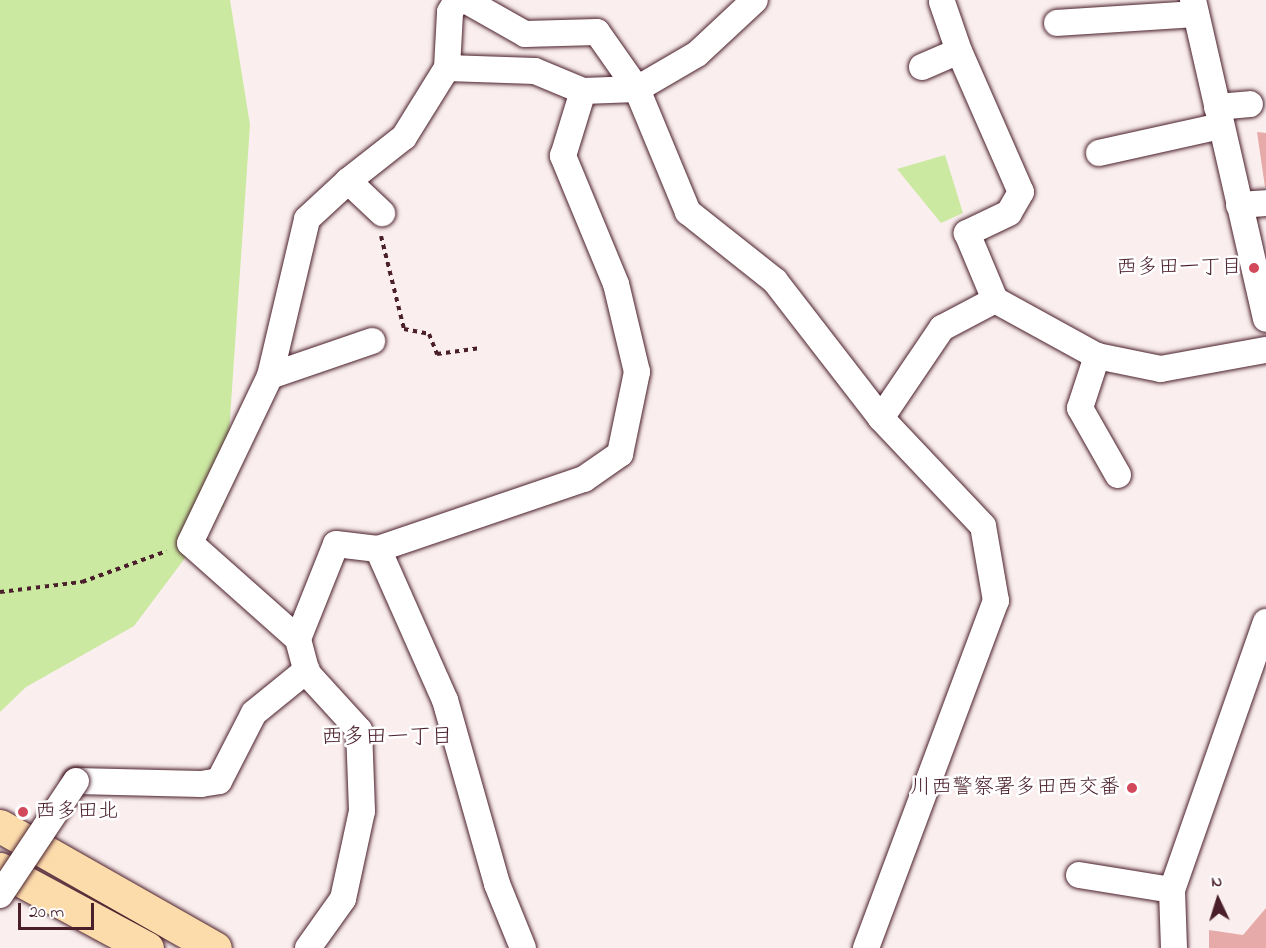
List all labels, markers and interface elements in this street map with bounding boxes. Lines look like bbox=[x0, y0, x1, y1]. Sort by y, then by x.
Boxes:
place label: 西多田一丁目 bbox=[1116, 255, 1242, 281]
marker: 西多田一丁目 bbox=[1247, 261, 1261, 275]
district label: 西多田一丁目 bbox=[321, 726, 453, 752]
place label: 川西警察署多田西交番 bbox=[910, 775, 1120, 801]
marker: 川西警察署多田西交番 bbox=[1125, 781, 1139, 795]
place label: 西多田北 bbox=[35, 799, 119, 825]
marker: 西多田北 bbox=[16, 805, 30, 819]
north arrow bbox=[1188, 870, 1248, 930]
text: N bbox=[1211, 870, 1223, 894]
scale bar bbox=[21, 891, 98, 929]
text: 20 m bbox=[29, 900, 64, 926]

